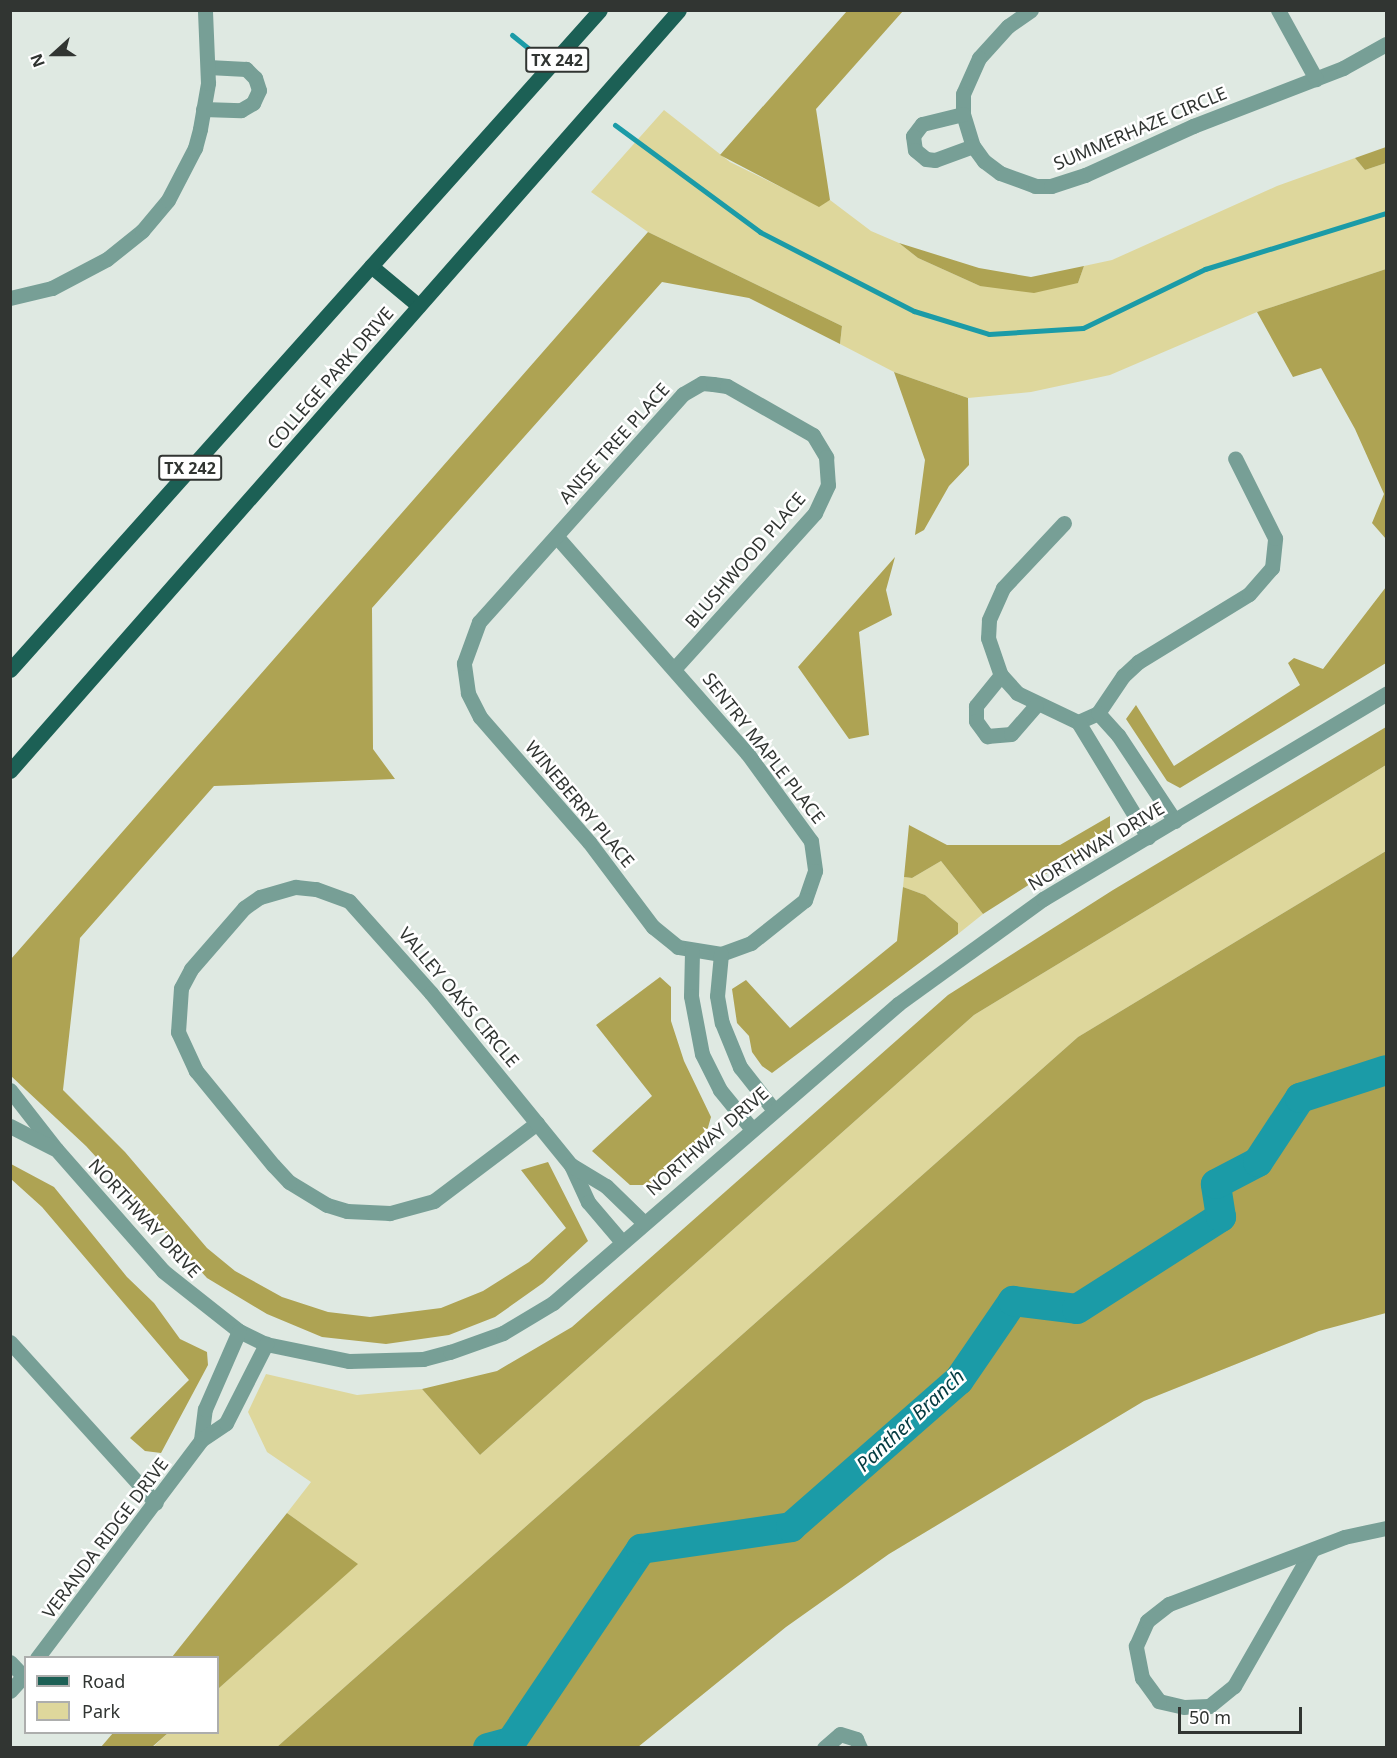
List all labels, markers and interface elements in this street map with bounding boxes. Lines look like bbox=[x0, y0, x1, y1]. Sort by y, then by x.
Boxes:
north arrow bbox=[24, 24, 84, 84]
road number: TX 242 bbox=[524, 47, 590, 73]
text: N bbox=[25, 50, 50, 70]
street label: SUMMERHAZE CIRCLE bbox=[1050, 82, 1230, 174]
street label: COLLEGE PARK DRIVE bbox=[262, 302, 398, 454]
street label: ANISE TREE PLACE bbox=[554, 378, 674, 508]
road number: TX 242 bbox=[157, 455, 223, 481]
street label: BLUSHWOOD PLACE bbox=[680, 488, 810, 632]
street label: SENTRY MAPLE PLACE bbox=[698, 668, 830, 828]
street label: WINEBERRY PLACE bbox=[521, 736, 639, 872]
street label: NORTHWAY DRIVE bbox=[1024, 797, 1168, 895]
street label: VALLEY OAKS CIRCLE bbox=[394, 923, 524, 1071]
street label: NORTHWAY DRIVE bbox=[641, 1082, 773, 1200]
street label: NORTHWAY DRIVE bbox=[84, 1154, 206, 1282]
water label: Panther Branch bbox=[851, 1364, 969, 1476]
street label: VERANDA RIDGE DRIVE bbox=[38, 1453, 172, 1623]
legend bbox=[24, 1656, 219, 1734]
text: Road bbox=[82, 1669, 125, 1693]
scale bar bbox=[1181, 1695, 1306, 1733]
text: Park bbox=[82, 1699, 120, 1723]
text: 50 m bbox=[1189, 1705, 1231, 1729]

